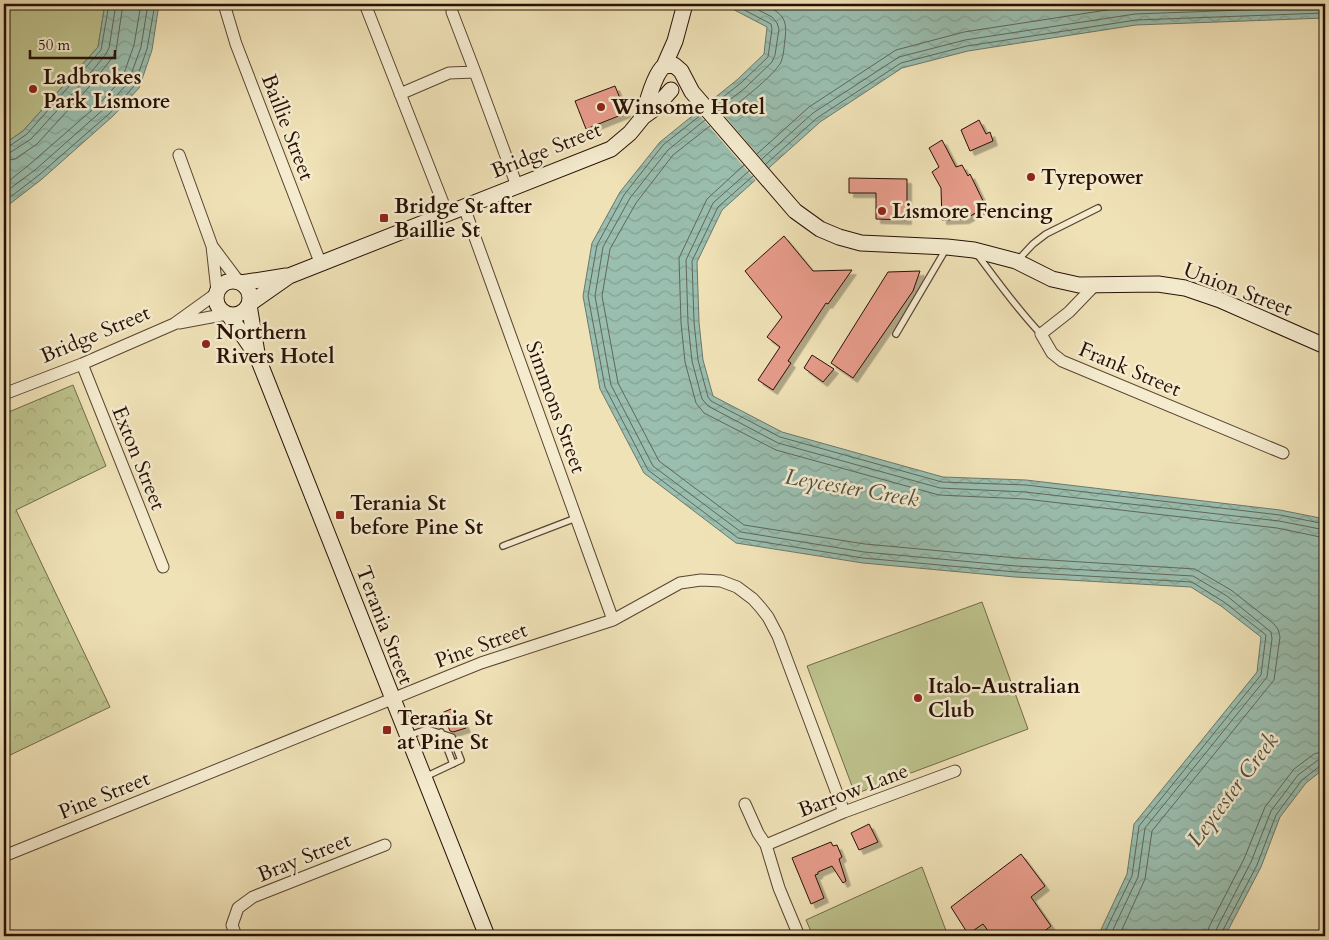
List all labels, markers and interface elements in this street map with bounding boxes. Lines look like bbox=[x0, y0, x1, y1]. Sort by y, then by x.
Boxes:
scale bar bbox=[30, 28, 115, 60]
text: 50 m bbox=[38, 35, 70, 55]
place label: Ladbrokes Park Lismore bbox=[43, 63, 170, 116]
street label: Baillie Street bbox=[254, 70, 321, 185]
marker: Ladbrokes Park Lismore bbox=[27, 83, 39, 95]
place label: Winsome Hotel bbox=[610, 93, 765, 122]
marker: Winsome Hotel bbox=[595, 101, 607, 113]
street label: Bridge Street bbox=[487, 115, 606, 186]
place label: Tyrepower bbox=[1041, 163, 1144, 192]
marker: Tyrepower bbox=[1025, 171, 1037, 183]
place label: Bridge St after Baillie St bbox=[394, 192, 533, 245]
place label: Lismore Fencing bbox=[892, 197, 1053, 226]
marker: Lismore Fencing bbox=[876, 205, 888, 217]
marker: Bridge St after Baillie St bbox=[378, 212, 390, 224]
street label: Union Street bbox=[1179, 255, 1297, 324]
street label: Bridge Street bbox=[36, 298, 155, 371]
place label: Northern Rivers Hotel bbox=[216, 318, 335, 371]
street label: Frank Street bbox=[1074, 335, 1186, 404]
street label: Simmons Street bbox=[518, 337, 593, 478]
marker: Northern Rivers Hotel bbox=[200, 338, 212, 350]
street label: Exton Street bbox=[105, 402, 173, 515]
water label: Leycester Creek bbox=[783, 461, 921, 515]
place label: Terania St before Pine St bbox=[350, 489, 484, 542]
marker: Terania St before Pine St bbox=[334, 509, 346, 521]
street label: Terania Street bbox=[349, 562, 421, 689]
street label: Pine Street bbox=[431, 615, 532, 676]
place label: Italo-Australian Club bbox=[928, 672, 1081, 725]
marker: Italo-Australian Club bbox=[912, 692, 924, 704]
place label: Terania St at Pine St bbox=[397, 704, 494, 757]
marker: Terania St at Pine St bbox=[381, 724, 393, 736]
water label: Leycester Creek bbox=[1180, 726, 1286, 853]
street label: Barrow Lane bbox=[794, 756, 912, 825]
street label: Pine Street bbox=[54, 764, 154, 827]
street label: Bray Street bbox=[253, 825, 356, 889]

